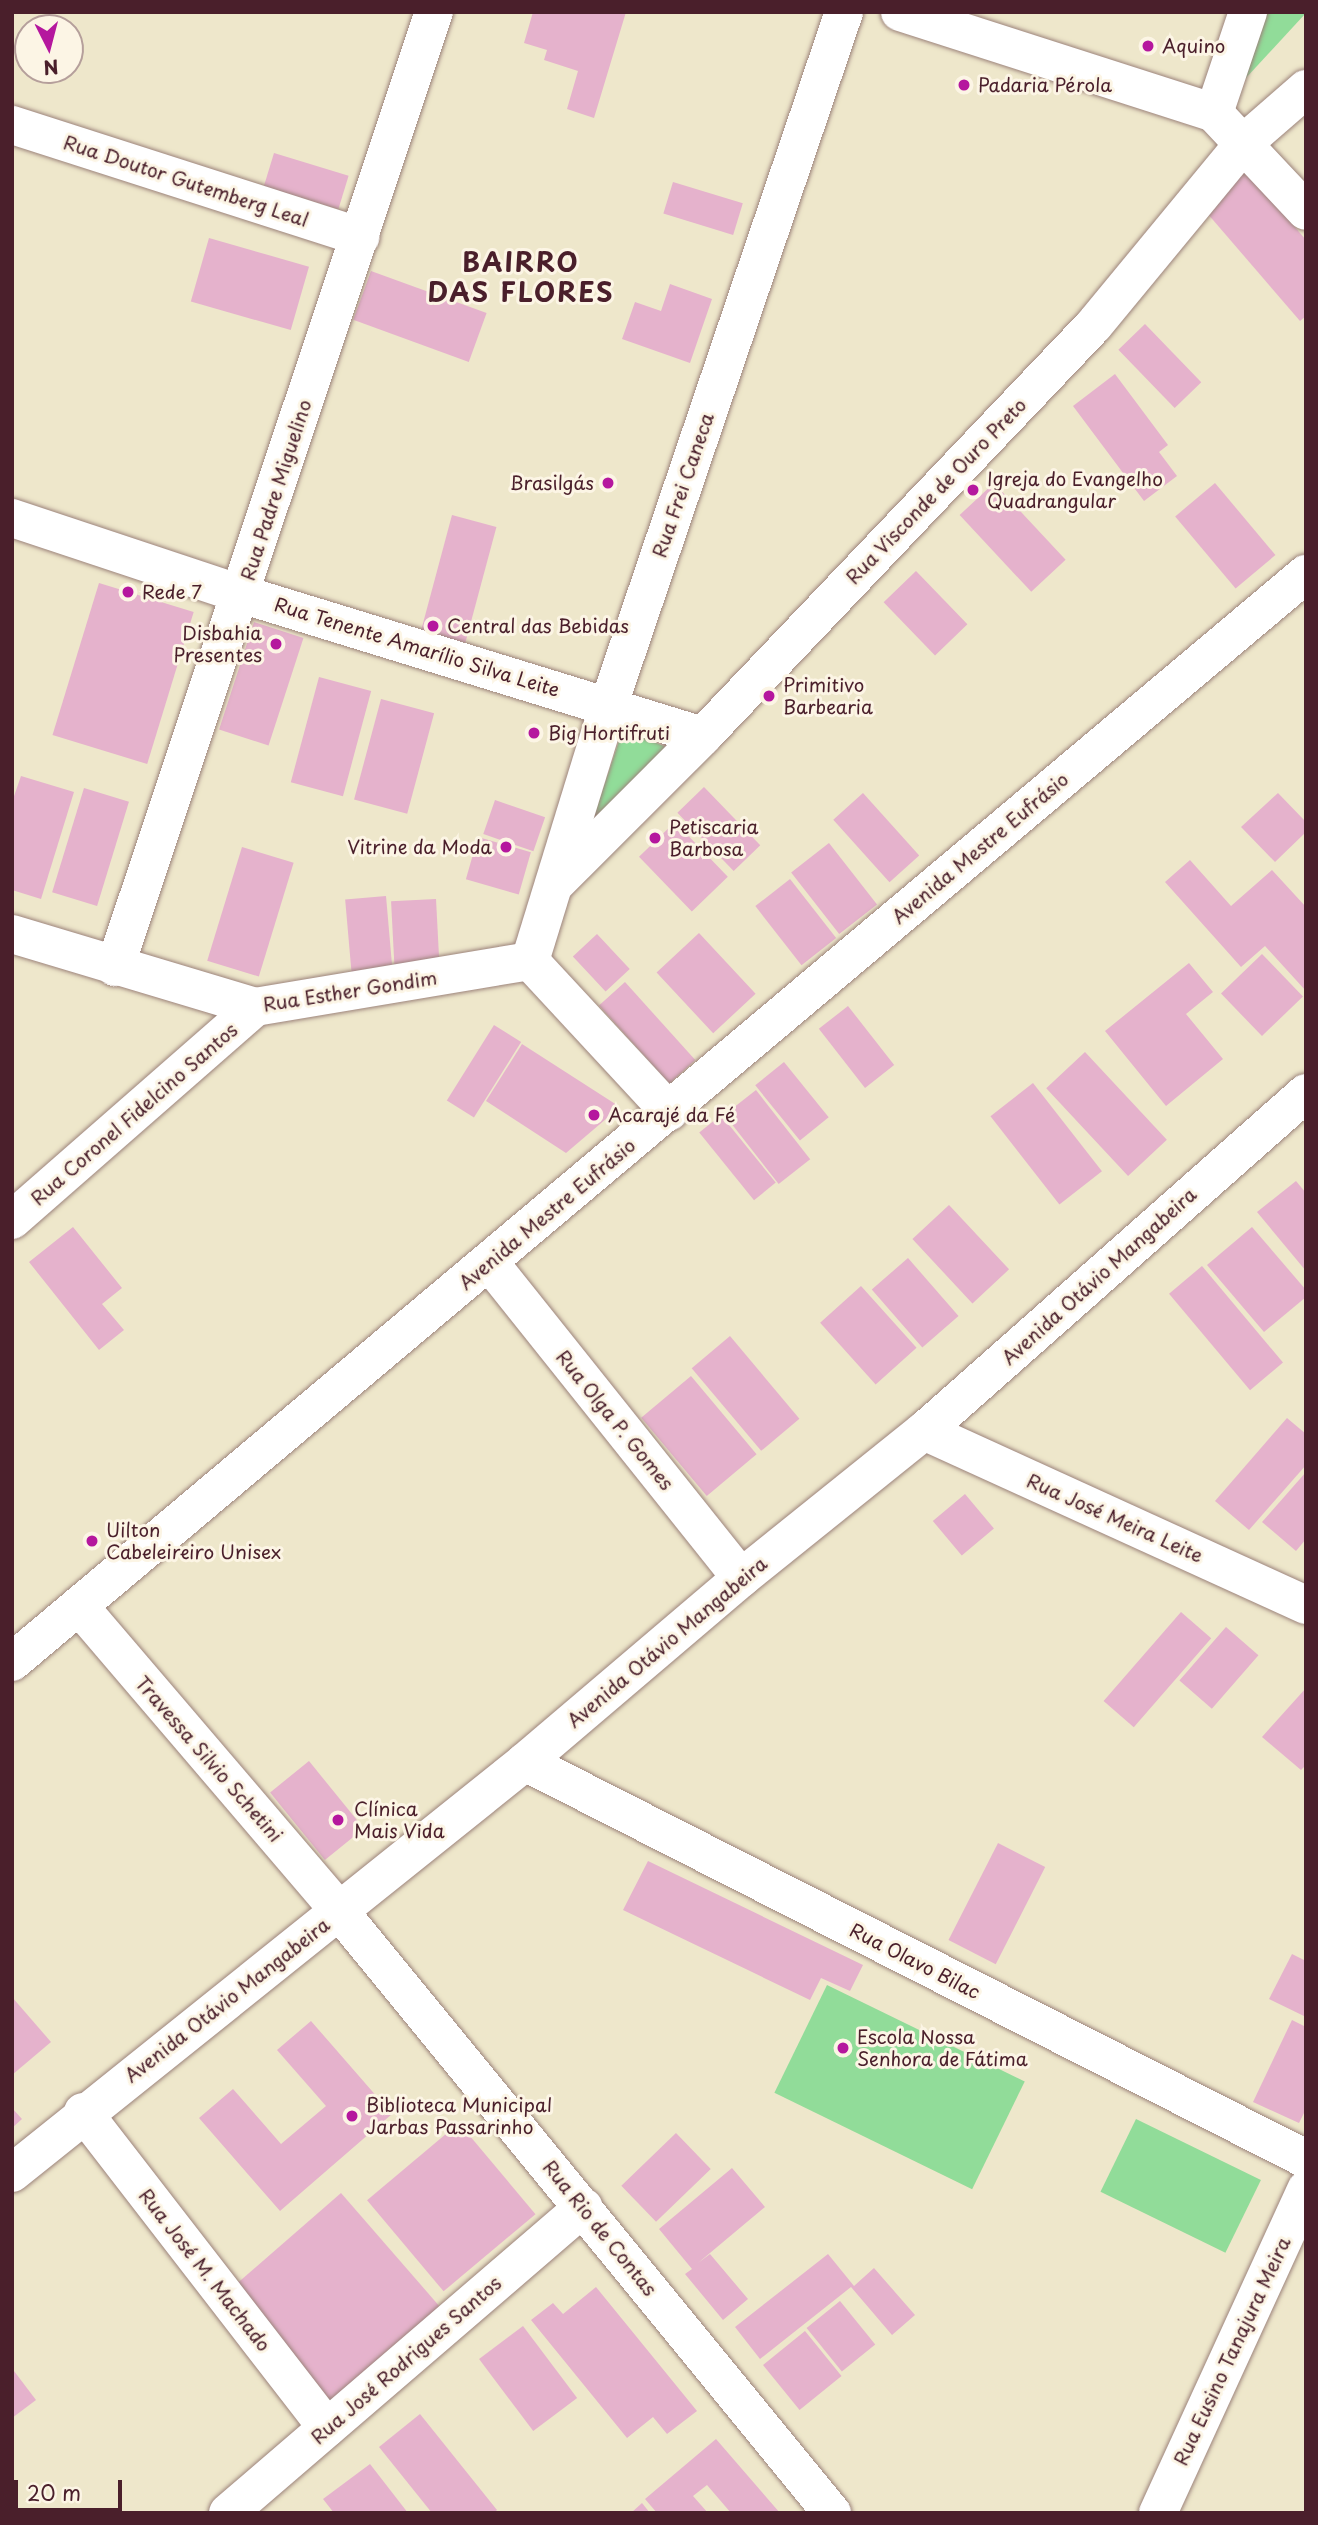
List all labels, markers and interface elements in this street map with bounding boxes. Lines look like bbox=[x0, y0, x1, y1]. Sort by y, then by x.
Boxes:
north arrow bbox=[14, 14, 84, 84]
place label: Aquino bbox=[1162, 35, 1225, 57]
marker: Aquino bbox=[1140, 38, 1156, 54]
text: N bbox=[42, 53, 60, 83]
place label: Padaria Pérola bbox=[978, 74, 1112, 96]
marker: Padaria Pérola bbox=[956, 77, 972, 93]
street label: Rua Doutor Gutemberg Leal bbox=[61, 131, 311, 231]
district label: BAIRRO DAS FLORES bbox=[430, 246, 612, 308]
street label: Rua Visconde de Ouro Preto bbox=[839, 391, 1033, 591]
street label: Rua Padre Miguelino bbox=[236, 397, 316, 583]
street label: Rua Frei Caneca bbox=[647, 409, 719, 561]
place label: Igreja do Evangelho Quadrangular bbox=[987, 468, 1165, 512]
place label: Brasilgás bbox=[510, 472, 594, 494]
marker: Brasilgás bbox=[600, 475, 616, 491]
marker: Igreja do Evangelho Quadrangular bbox=[965, 482, 981, 498]
place label: Rede 7 bbox=[142, 581, 203, 603]
marker: Rede 7 bbox=[120, 584, 136, 600]
street label: Rua Tenente Amarílio Silva Leite bbox=[271, 593, 563, 701]
place label: Central das Bebidas bbox=[447, 615, 630, 637]
marker: Central das Bebidas bbox=[425, 618, 441, 634]
place label: Disbahia Presentes bbox=[174, 622, 262, 666]
marker: Disbahia Presentes bbox=[268, 636, 284, 652]
place label: Primitivo Barbearia bbox=[783, 674, 873, 718]
marker: Primitivo Barbearia bbox=[761, 688, 777, 704]
place label: Big Hortifruti bbox=[548, 722, 669, 744]
marker: Big Hortifruti bbox=[526, 725, 542, 741]
street label: Avenida Mestre Eufrásio bbox=[888, 768, 1072, 928]
place label: Petiscaria Barbosa bbox=[669, 816, 759, 860]
marker: Petiscaria Barbosa bbox=[647, 830, 663, 846]
place label: Vitrine da Moda bbox=[346, 836, 492, 858]
marker: Vitrine da Moda bbox=[498, 839, 514, 855]
street label: Rua Esther Gondim bbox=[261, 966, 439, 1016]
street label: Rua Coronel Fidelcino Santos bbox=[26, 1018, 242, 1210]
place label: Acarajé da Fé bbox=[608, 1104, 735, 1126]
marker: Acarajé da Fé bbox=[586, 1107, 602, 1123]
street label: Avenida Mestre Eufrásio bbox=[455, 1134, 639, 1294]
street label: Avenida Otávio Mangabeira bbox=[997, 1183, 1201, 1369]
street label: Rua Olga P. Gomes bbox=[551, 1345, 679, 1495]
street label: Rua José Meira Leite bbox=[1023, 1469, 1207, 1567]
place label: Uilton Cabeleireiro Unisex bbox=[106, 1519, 281, 1563]
marker: Uilton Cabeleireiro Unisex bbox=[84, 1533, 100, 1549]
street label: Avenida Otávio Mangabeira bbox=[563, 1552, 771, 1732]
street label: Travessa Silvio Schetini bbox=[130, 1671, 288, 1847]
place label: Clínica Mais Vida bbox=[354, 1798, 445, 1842]
marker: Clínica Mais Vida bbox=[328, 1810, 348, 1830]
street label: Avenida Otávio Mangabeira bbox=[120, 1913, 334, 2087]
street label: Rua Olavo Bilac bbox=[845, 1918, 985, 2004]
place label: Escola Nossa Senhora de Fátima bbox=[857, 2026, 1029, 2070]
marker: Escola Nossa Senhora de Fátima bbox=[835, 2040, 851, 2056]
place label: Biblioteca Municipal Jarbas Passarinho bbox=[366, 2094, 553, 2138]
marker: Biblioteca Municipal Jarbas Passarinho bbox=[344, 2108, 360, 2124]
street label: Rua Rio de Contas bbox=[537, 2155, 663, 2301]
street label: Rua José M. Machado bbox=[134, 2184, 276, 2356]
street label: Rua Eusino Tanajura Meira bbox=[1169, 2233, 1295, 2469]
street label: Rua José Rodrigues Santos bbox=[305, 2271, 507, 2449]
scale bar bbox=[18, 2466, 126, 2510]
text: 20 m bbox=[27, 2476, 81, 2508]

